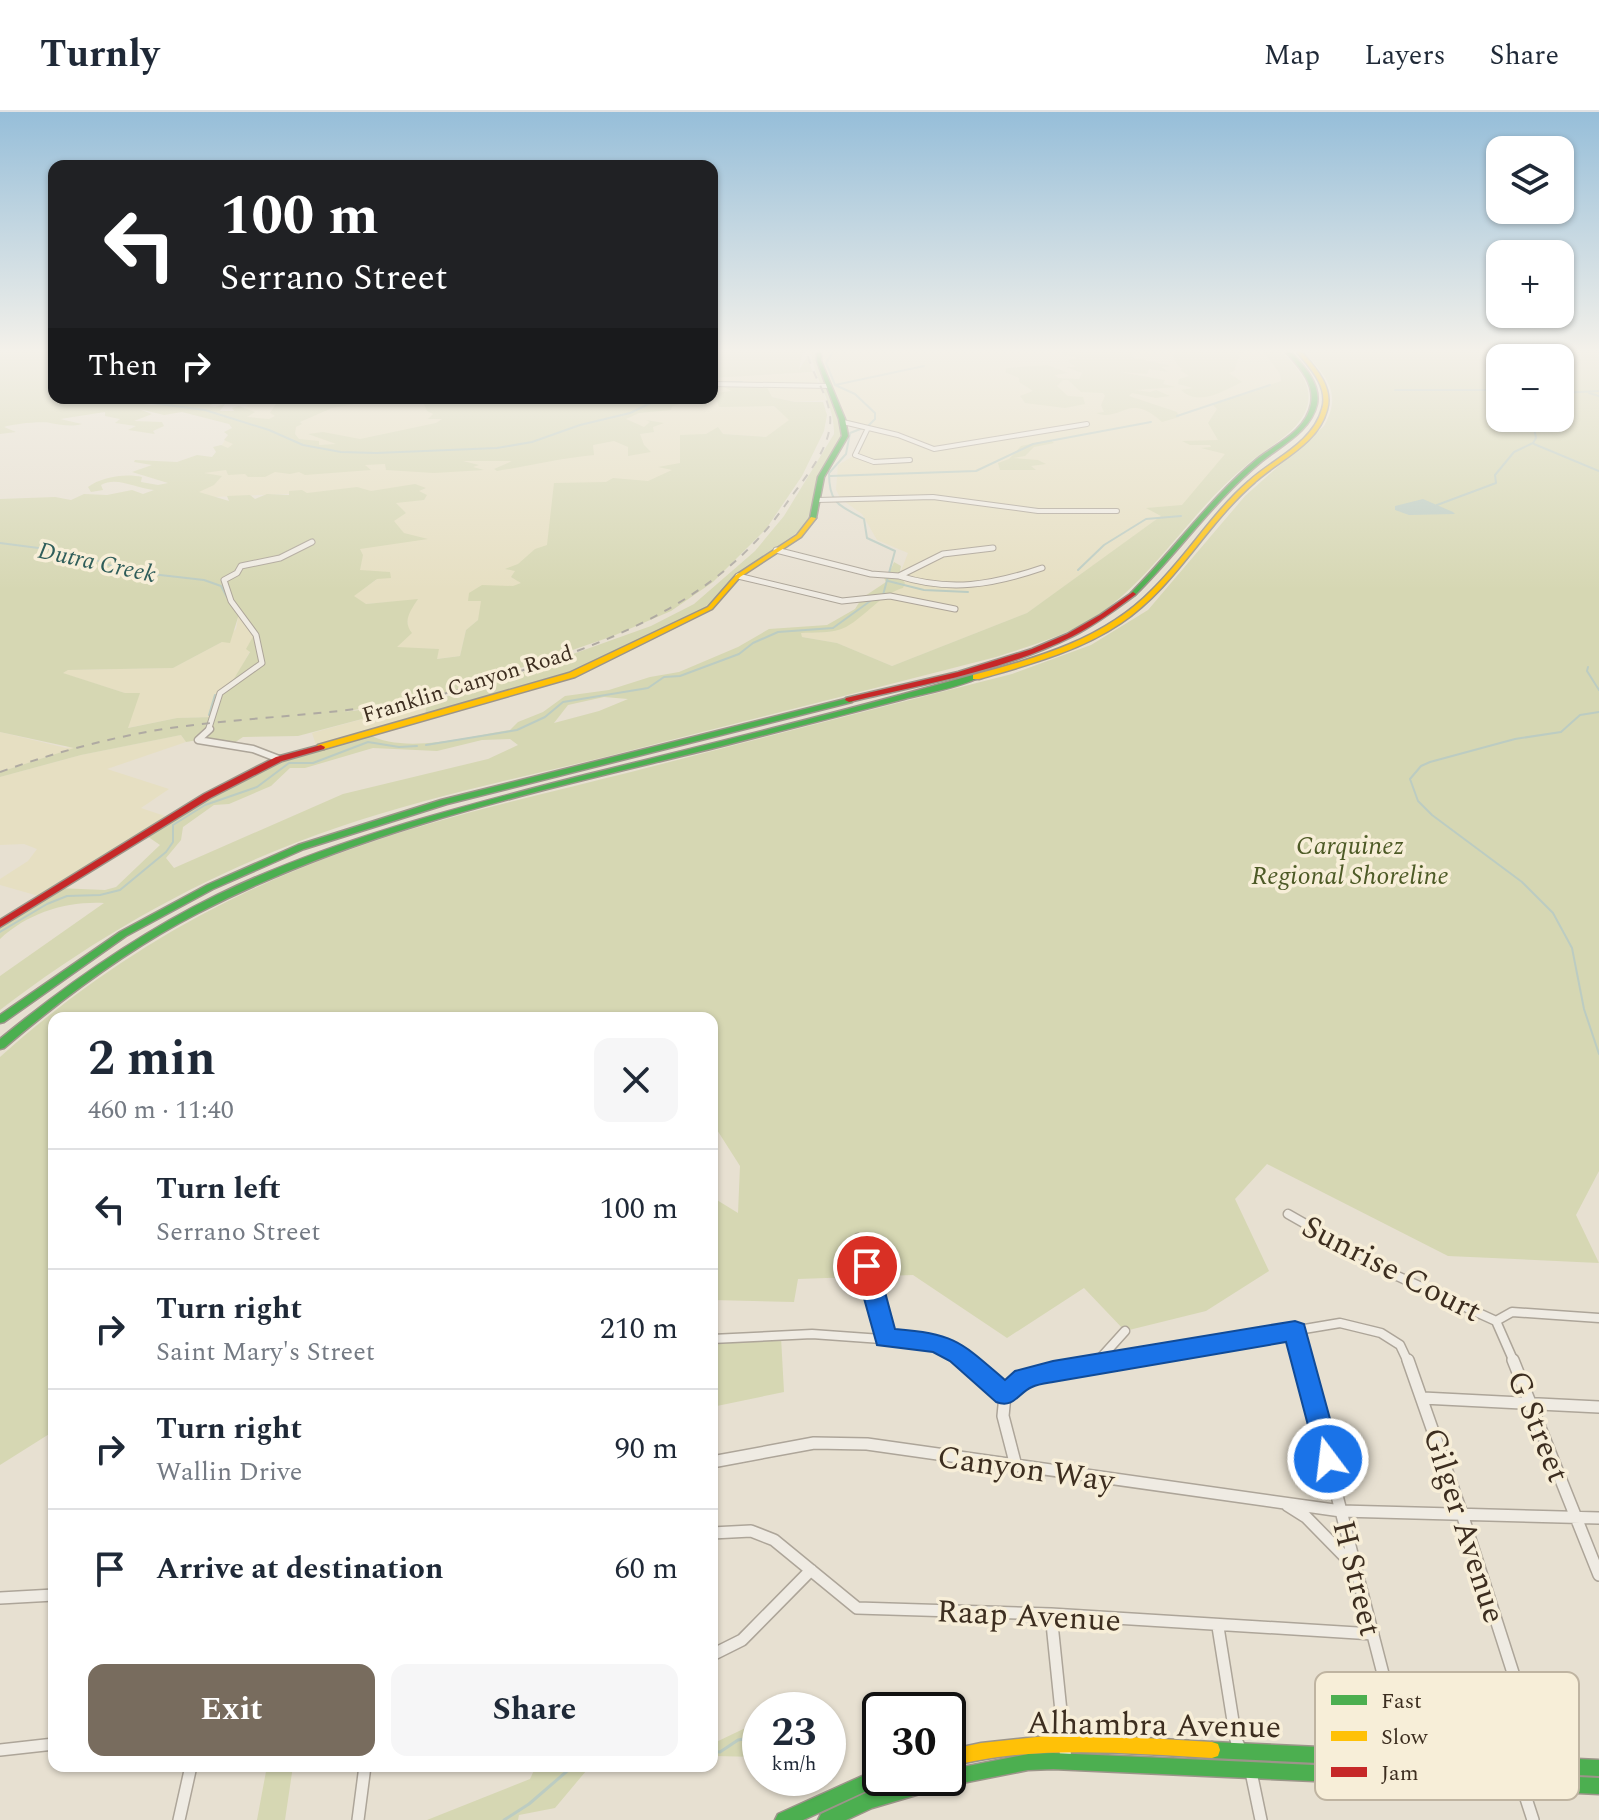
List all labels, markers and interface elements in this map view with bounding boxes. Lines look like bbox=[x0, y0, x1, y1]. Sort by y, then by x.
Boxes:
text: Turnly bbox=[40, 26, 159, 84]
text: Map bbox=[1264, 34, 1320, 77]
text: Layers bbox=[1364, 34, 1446, 77]
text: Share bbox=[1490, 34, 1559, 77]
map controls bbox=[1486, 136, 1574, 432]
button: layers bbox=[1486, 136, 1574, 224]
text: 100 m bbox=[220, 174, 379, 259]
icon: left bbox=[88, 192, 192, 296]
button: + bbox=[1486, 240, 1574, 328]
text: Serrano Street bbox=[220, 251, 448, 306]
text: Then bbox=[88, 343, 158, 389]
icon: right bbox=[174, 344, 218, 388]
button: − bbox=[1486, 344, 1574, 432]
water label: Dutra Creek bbox=[34, 533, 159, 593]
street label: Franklin Canyon Road bbox=[358, 637, 577, 732]
park label: Carquinez Regional Shoreline bbox=[1251, 826, 1449, 896]
text: 2 min bbox=[88, 1023, 216, 1096]
button: close bbox=[594, 1038, 678, 1122]
text: 460 m · 11:40 bbox=[88, 1090, 234, 1130]
text: Turn left bbox=[156, 1166, 281, 1212]
text: 100 m bbox=[600, 1186, 678, 1232]
icon: left bbox=[88, 1187, 132, 1231]
street label: Sunrise Court bbox=[1293, 1203, 1490, 1336]
text: Serrano Street bbox=[156, 1212, 320, 1252]
pin bbox=[833, 1232, 901, 1300]
icon: arrive bbox=[845, 1244, 889, 1288]
text: Turn right bbox=[156, 1286, 302, 1332]
text: 210 m bbox=[600, 1306, 678, 1352]
icon: right bbox=[88, 1307, 132, 1351]
text: Saint Mary's Street bbox=[156, 1332, 375, 1372]
street label: G Street bbox=[1493, 1363, 1582, 1490]
text: Turn right bbox=[156, 1406, 302, 1452]
position arrow bbox=[1286, 1417, 1370, 1501]
street label: Gilger Avenue bbox=[1409, 1421, 1518, 1630]
text: 90 m bbox=[615, 1426, 678, 1472]
icon: right bbox=[88, 1427, 132, 1471]
street label: Canyon Way bbox=[934, 1433, 1119, 1506]
text: Wallin Drive bbox=[156, 1452, 302, 1492]
street label: H Street bbox=[1319, 1515, 1395, 1641]
text: Arrive at destination bbox=[156, 1546, 443, 1592]
text: 60 m bbox=[615, 1546, 678, 1592]
icon: arrive bbox=[88, 1547, 132, 1591]
street label: Raap Avenue bbox=[935, 1587, 1122, 1646]
button: Exit bbox=[88, 1664, 375, 1756]
button: Share bbox=[391, 1664, 678, 1756]
legend bbox=[1315, 1672, 1579, 1800]
text: Fast bbox=[1381, 1685, 1422, 1718]
speed limit sign: 30 bbox=[862, 1692, 966, 1796]
street label: Alhambra Avenue bbox=[1026, 1699, 1282, 1752]
text: 23 bbox=[772, 1703, 816, 1764]
text: Slow bbox=[1381, 1721, 1429, 1754]
text: km/h bbox=[772, 1749, 817, 1779]
text: Jam bbox=[1381, 1757, 1419, 1790]

